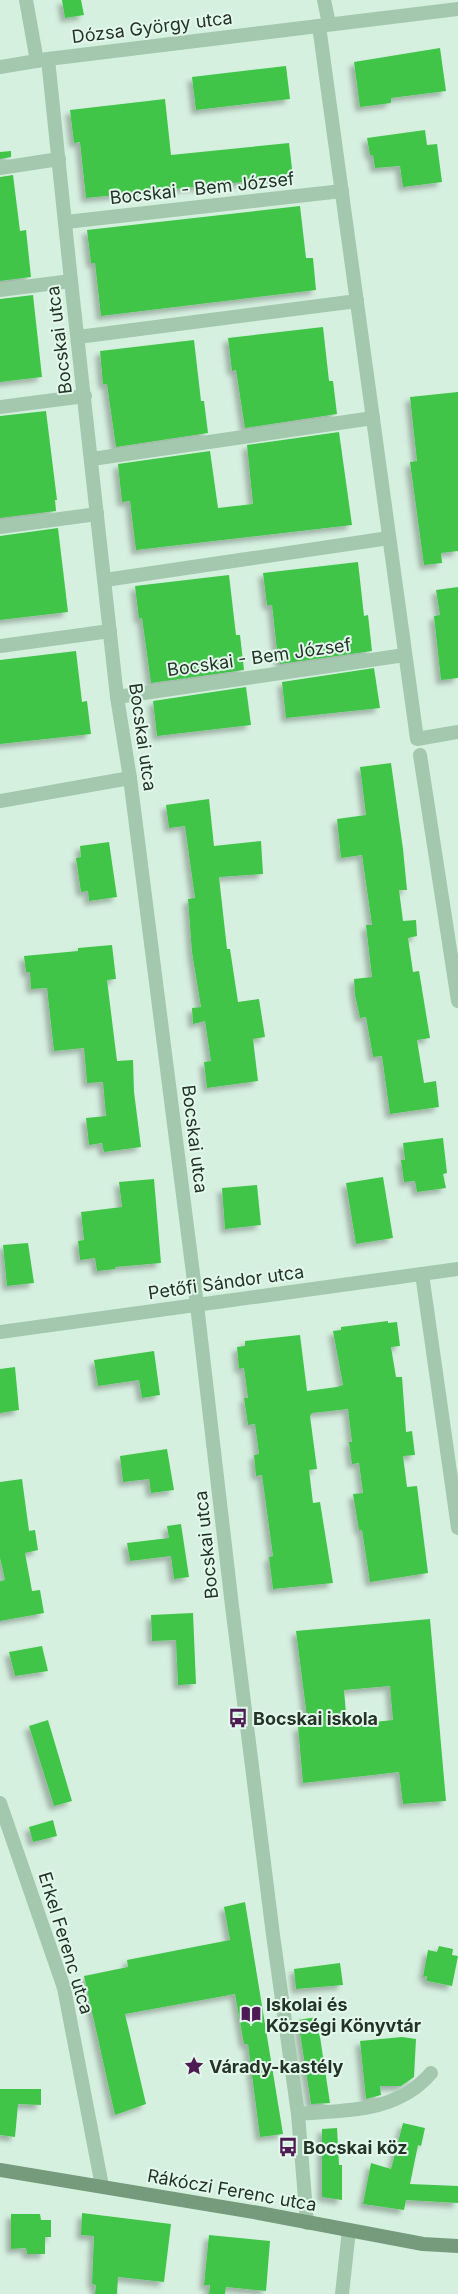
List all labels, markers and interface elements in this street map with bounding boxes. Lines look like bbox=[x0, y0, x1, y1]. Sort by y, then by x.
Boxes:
street label: Dózsa György utca bbox=[70, 7, 234, 47]
street label: Bocskai - Bem József bbox=[109, 168, 296, 208]
street label: Bocskai utca bbox=[42, 285, 76, 395]
street label: Bocskai - Bem József bbox=[166, 634, 353, 680]
street label: Bocskai utca bbox=[125, 682, 161, 792]
street label: Bocskai utca bbox=[178, 1084, 212, 1194]
street label: Petőfi Sándor utca bbox=[147, 1261, 305, 1303]
street label: Bocskai utca bbox=[190, 1490, 222, 1600]
bus stop icon: Bocskai iskola bbox=[227, 1707, 249, 1729]
place label: Bocskai iskola bbox=[253, 1708, 378, 1729]
street label: Erkel Ferenc utca bbox=[34, 1869, 98, 2017]
place label: Iskolai és Községi Könyvtár bbox=[266, 1994, 421, 2036]
library icon: Iskolai és Községi Könyvtár bbox=[240, 2003, 262, 2025]
place icon: Várady-kastély bbox=[183, 2055, 205, 2077]
place label: Várady-kastély bbox=[209, 2056, 344, 2077]
bus stop icon: Bocskai köz bbox=[277, 2136, 299, 2158]
place label: Bocskai köz bbox=[303, 2137, 408, 2158]
street label: Rákóczi Ferenc utca bbox=[146, 2165, 318, 2215]

